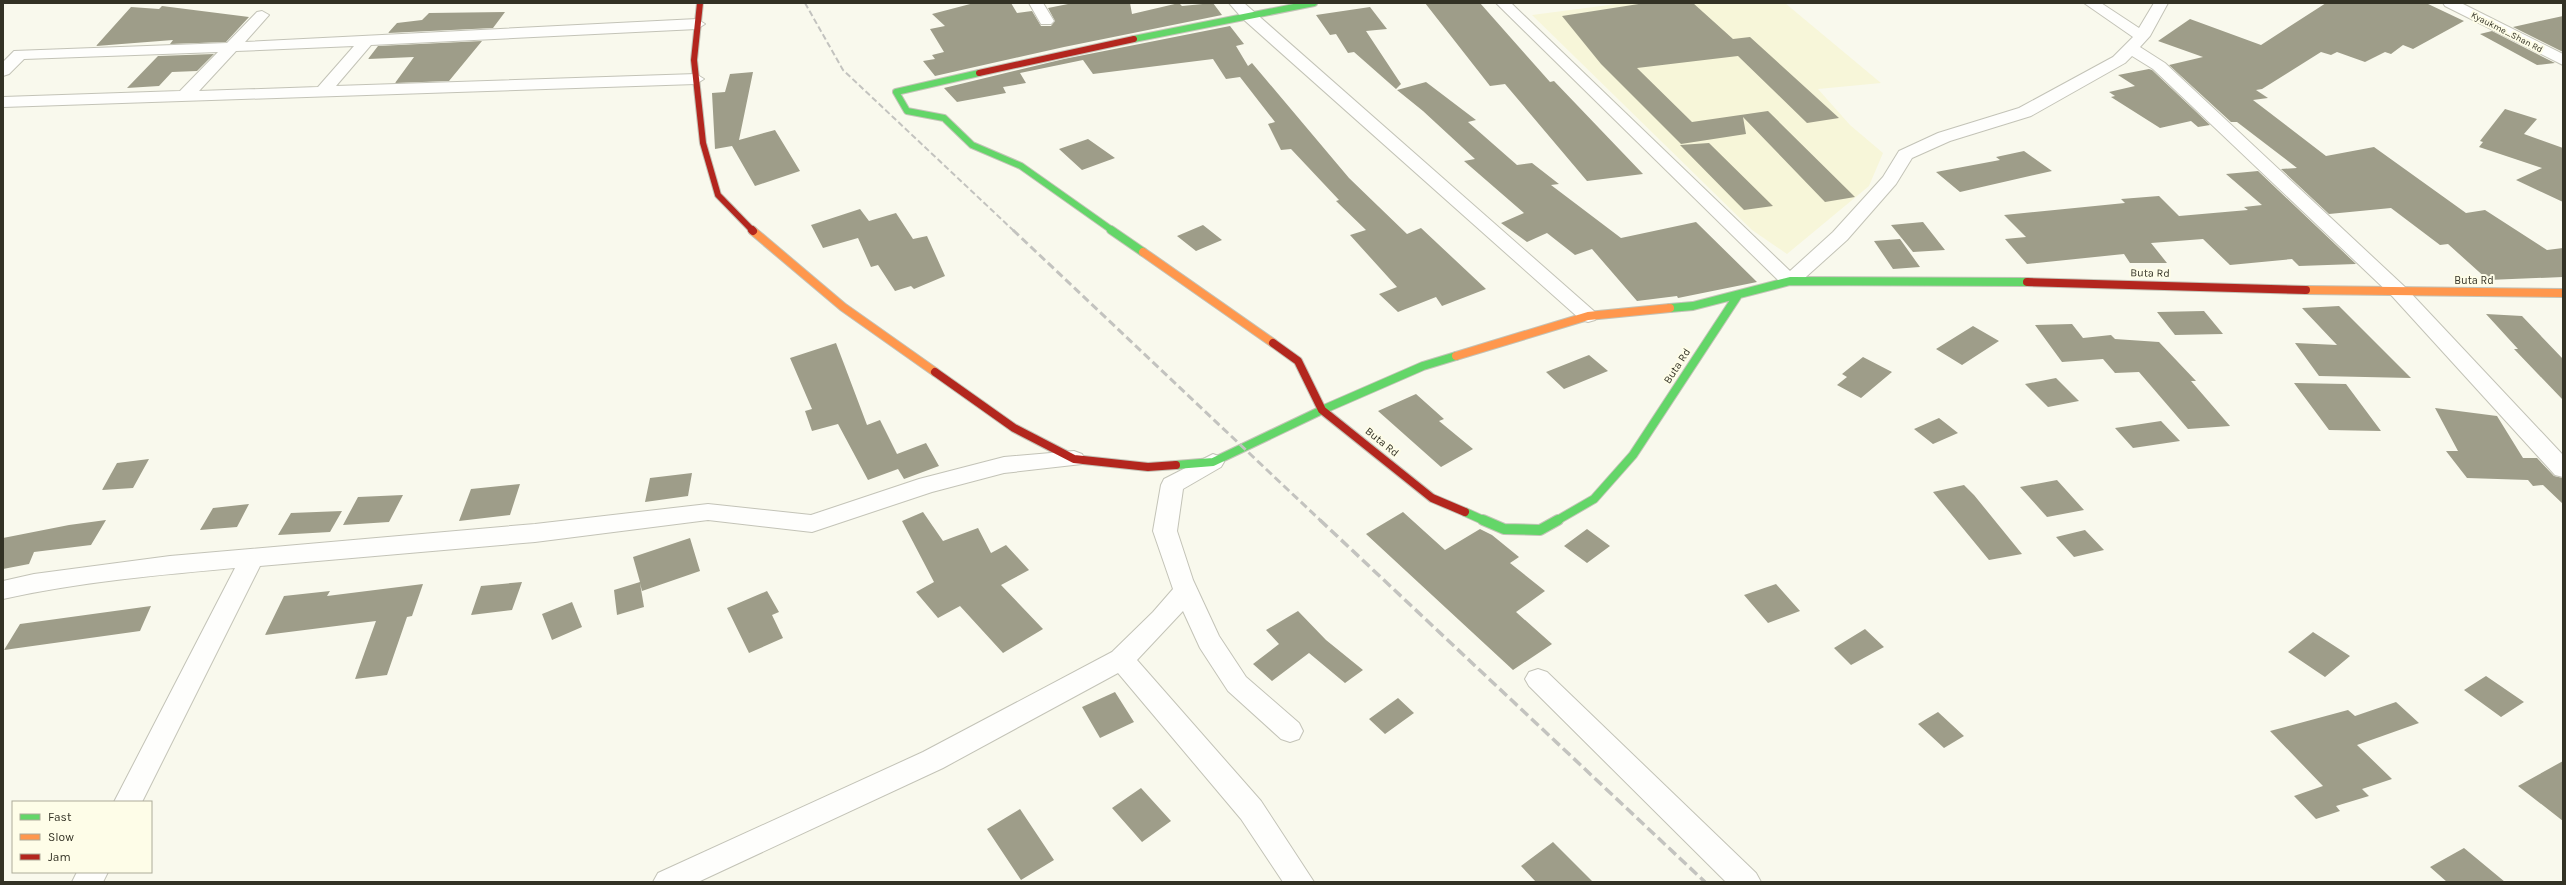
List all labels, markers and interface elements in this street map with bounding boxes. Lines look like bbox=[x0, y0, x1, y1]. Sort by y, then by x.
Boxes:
street label: Kyaukme_Shan Rd bbox=[2470, 10, 2544, 54]
street label: Buta Rd bbox=[2130, 266, 2170, 280]
street label: Buta Rd bbox=[2454, 274, 2494, 287]
street label: Buta Rd bbox=[1661, 346, 1693, 386]
street label: Buta Rd bbox=[1363, 424, 1401, 460]
legend bbox=[12, 801, 152, 873]
text: Fast bbox=[48, 810, 72, 824]
text: Slow bbox=[48, 830, 74, 844]
text: Jam bbox=[48, 850, 71, 864]

